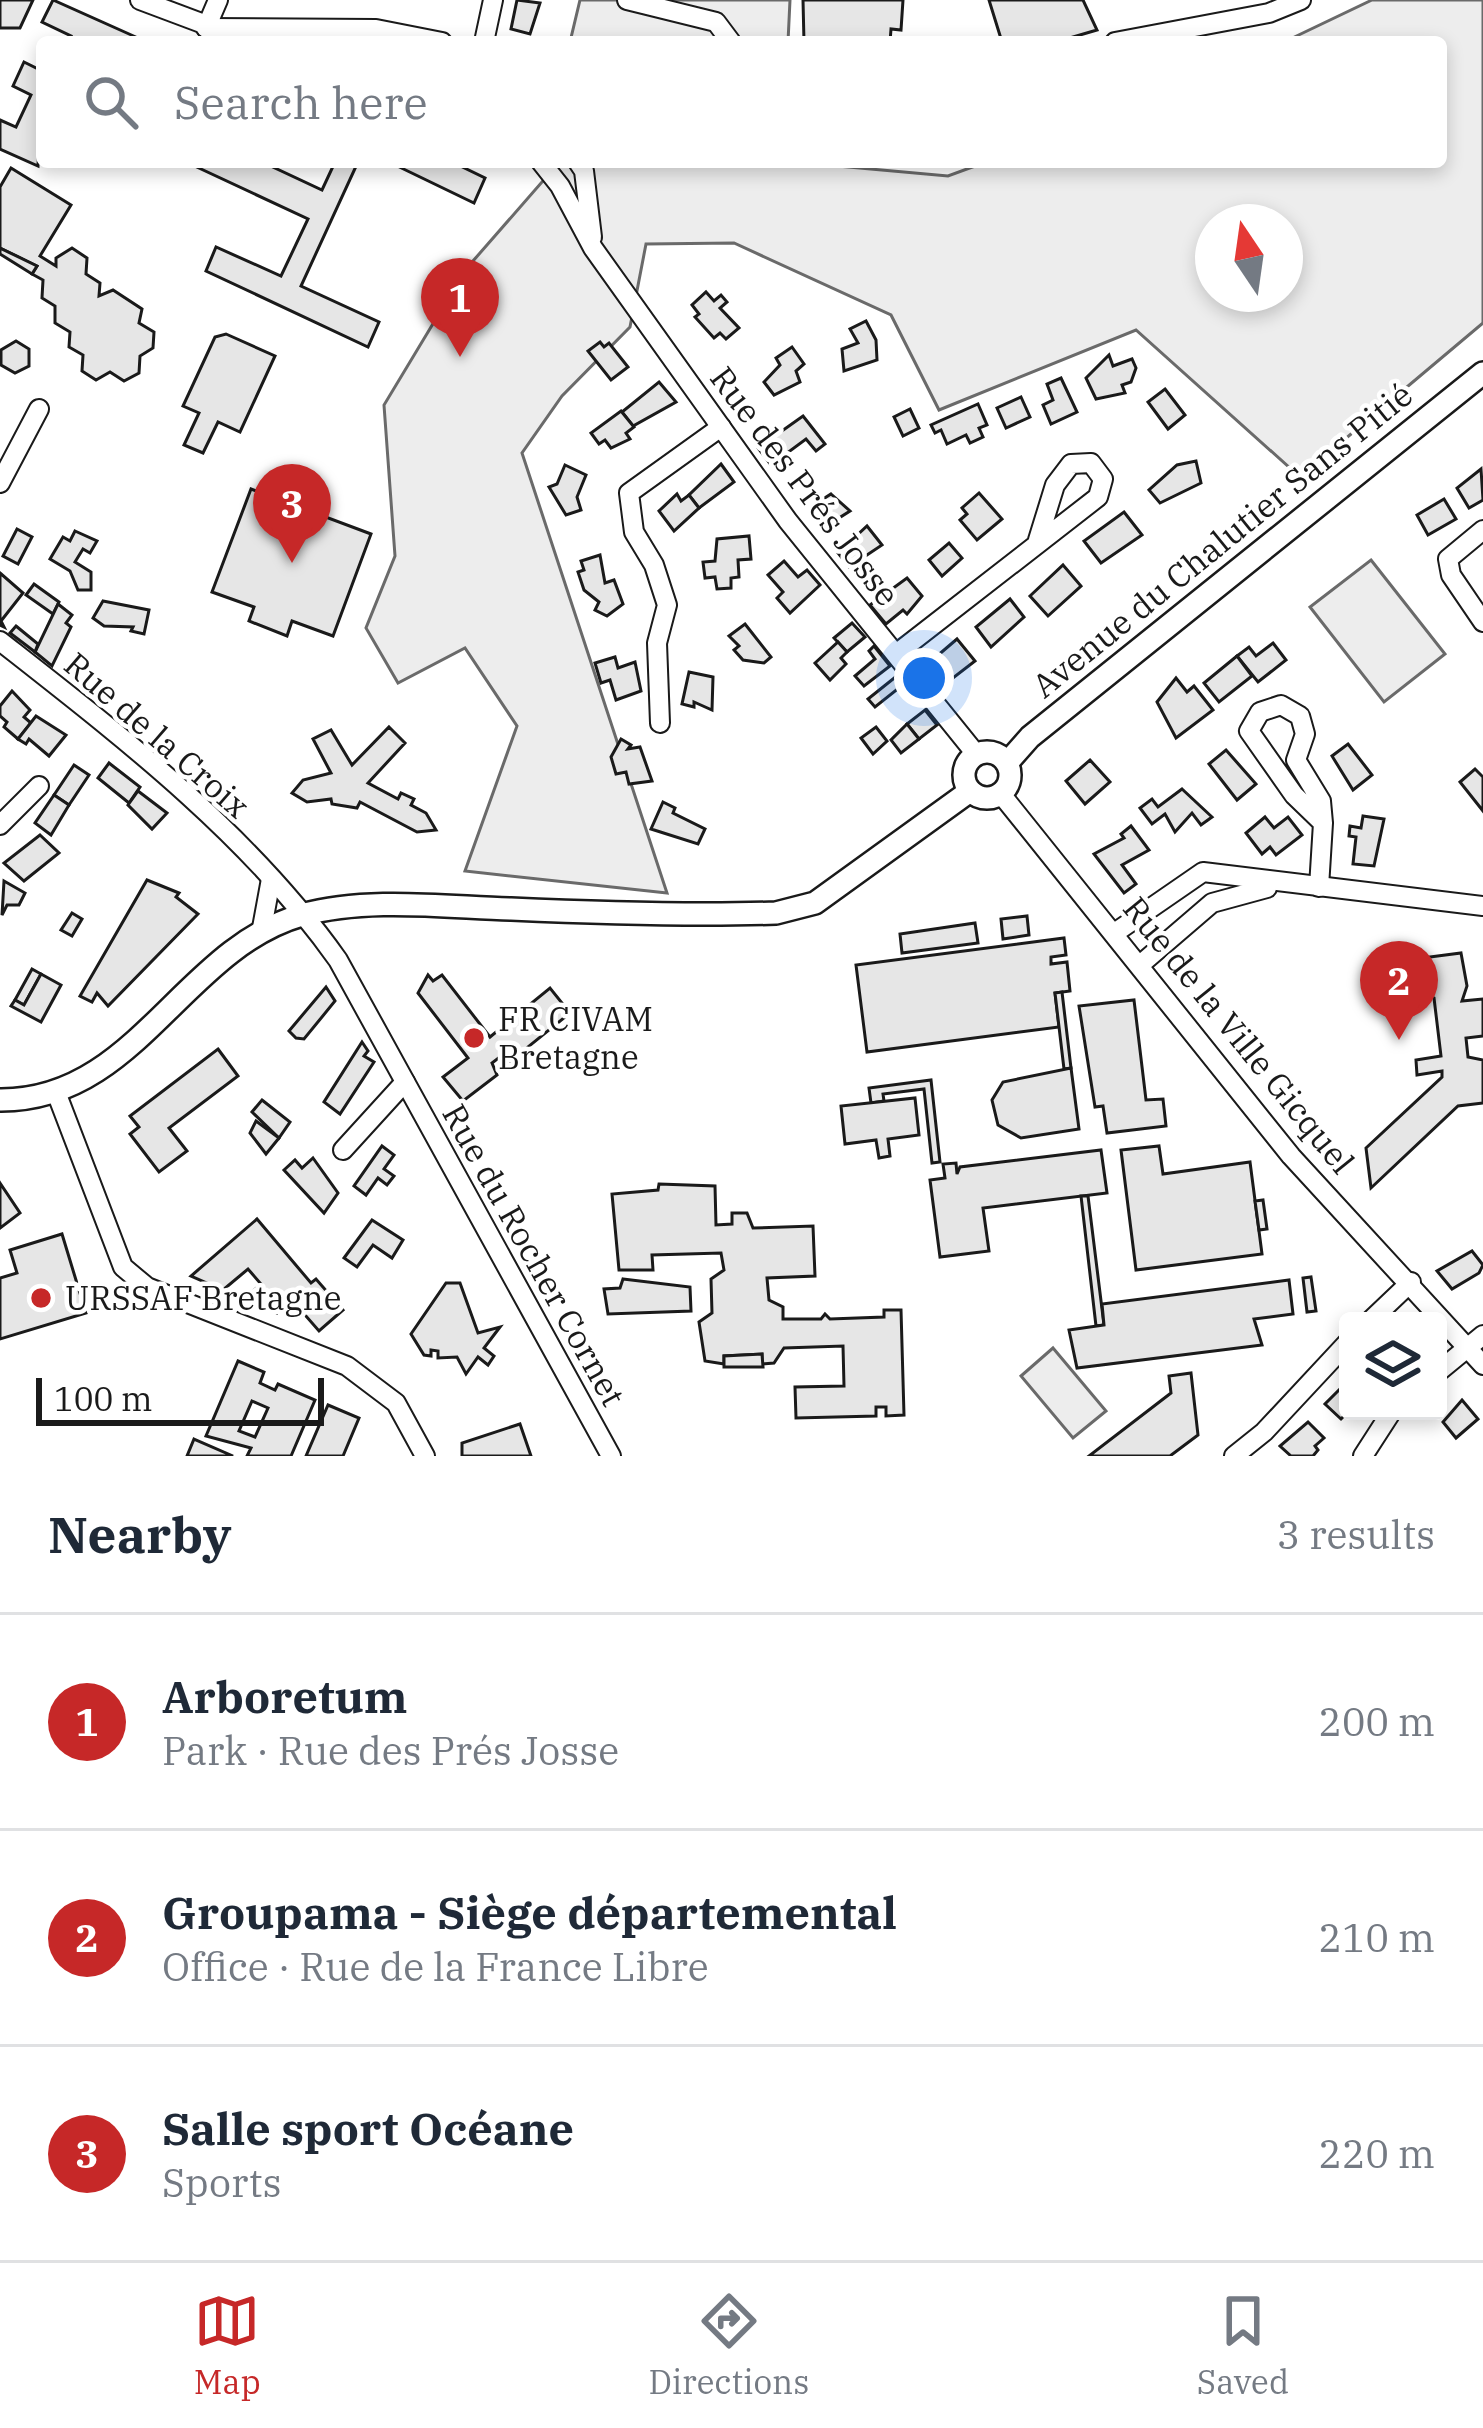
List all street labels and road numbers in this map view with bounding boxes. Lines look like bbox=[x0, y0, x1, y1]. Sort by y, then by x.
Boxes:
street label: Rue des Prés Josse bbox=[701, 357, 909, 614]
street label: Avenue du Chalutier Sans Pitié bbox=[1023, 373, 1421, 706]
street label: Rue de la Croix bbox=[56, 642, 259, 827]
street label: Rue de la Ville Gicquel bbox=[1114, 887, 1364, 1182]
street label: Rue du Rocher Cornet bbox=[433, 1096, 635, 1413]

